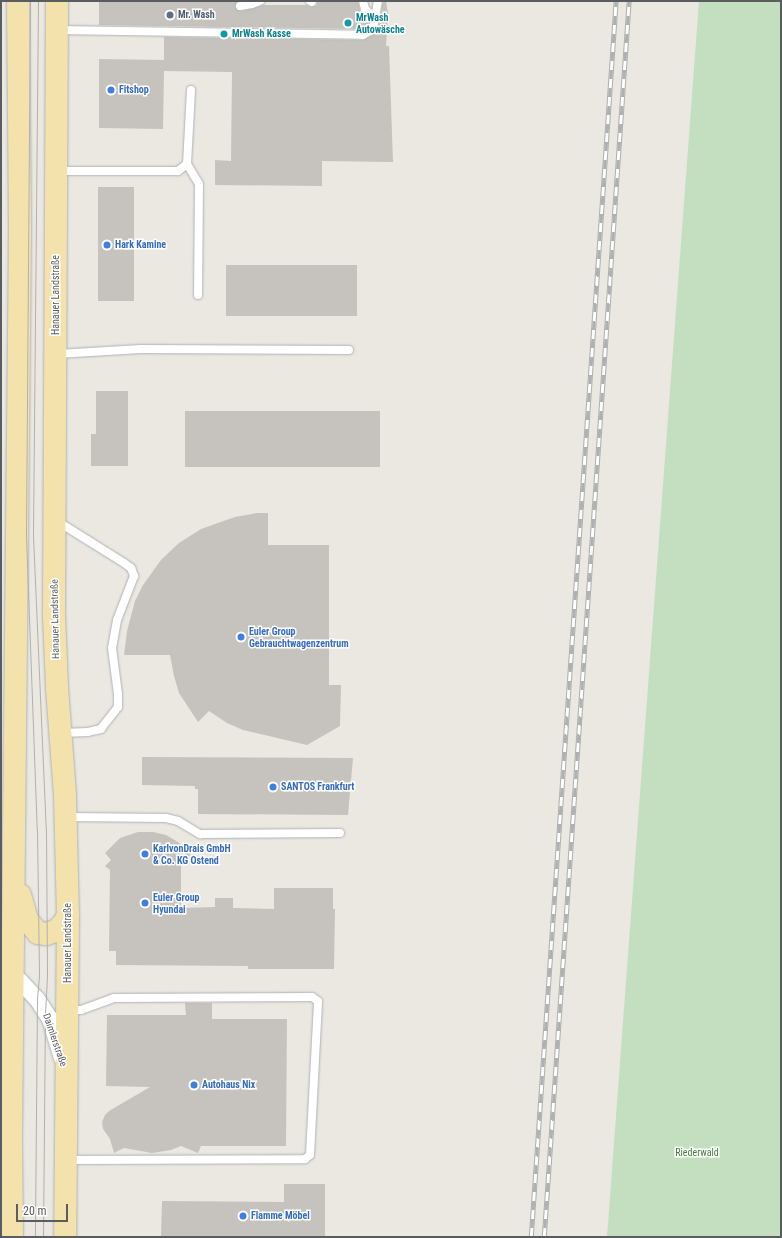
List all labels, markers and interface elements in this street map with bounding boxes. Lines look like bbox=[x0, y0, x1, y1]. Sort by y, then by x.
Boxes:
place label: Mr. Wash bbox=[178, 9, 215, 21]
marker: Mr. Wash bbox=[165, 10, 175, 20]
place label: MrWash Autowäsche bbox=[356, 11, 405, 34]
marker: MrWash Autowäsche bbox=[343, 18, 353, 28]
place label: MrWash Kasse bbox=[232, 28, 291, 40]
marker: MrWash Kasse bbox=[219, 29, 229, 39]
place label: Fitshop bbox=[119, 84, 149, 96]
marker: Fitshop bbox=[106, 85, 116, 95]
place label: Hark Kamine bbox=[115, 239, 166, 251]
marker: Hark Kamine bbox=[102, 240, 112, 250]
street label: Hanauer Landstraße bbox=[50, 255, 62, 335]
street label: Hanauer Landstraße bbox=[48, 579, 62, 659]
place label: Euler Group Gebrauchtwagenzentrum bbox=[249, 625, 349, 648]
marker: Euler Group Gebrauchtwagenzentrum bbox=[236, 632, 246, 642]
place label: SANTOS Frankfurt bbox=[281, 781, 354, 793]
marker: SANTOS Frankfurt bbox=[268, 782, 278, 792]
place label: KarlvonDrais GmbH & Co. KG Ostend bbox=[153, 842, 231, 866]
marker: KarlvonDrais GmbH & Co. KG Ostend bbox=[140, 849, 150, 859]
place label: Euler Group Hyundai bbox=[153, 891, 199, 914]
marker: Euler Group Hyundai bbox=[140, 898, 150, 908]
street label: Hanauer Landstraße bbox=[62, 903, 74, 983]
street label: Daimlerstraße bbox=[40, 1012, 70, 1068]
place label: Autohaus Nix bbox=[202, 1079, 255, 1091]
marker: Autohaus Nix bbox=[189, 1080, 199, 1090]
park label: Riederwald bbox=[675, 1147, 719, 1159]
scale bar bbox=[18, 1196, 70, 1222]
text: 20 m bbox=[23, 1204, 47, 1218]
place label: Flamme Möbel bbox=[251, 1210, 310, 1222]
marker: Flamme Möbel bbox=[238, 1211, 248, 1221]

